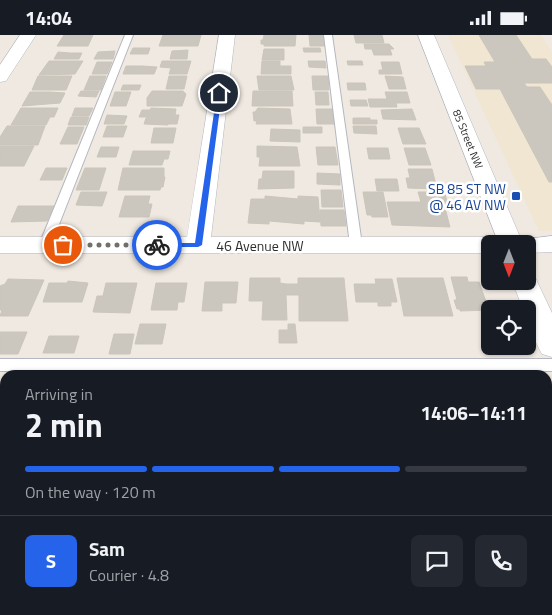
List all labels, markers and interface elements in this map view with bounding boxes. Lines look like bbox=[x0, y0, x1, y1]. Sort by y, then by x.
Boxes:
text: 14:04 bbox=[25, 3, 72, 32]
pin bbox=[198, 72, 240, 114]
icon: home bbox=[205, 79, 233, 107]
street label: 85 Street NW bbox=[449, 107, 487, 171]
place label: SB 85 ST NW @ 46 AV NW bbox=[428, 178, 506, 215]
marker: SB 85 ST NW @ 46 AV NW bbox=[510, 190, 522, 202]
courier bbox=[132, 220, 182, 270]
pin bbox=[42, 224, 84, 266]
icon: bag bbox=[49, 231, 77, 259]
icon: bike bbox=[143, 231, 171, 259]
street label: 46 Avenue NW bbox=[216, 235, 304, 256]
north arrow bbox=[481, 235, 536, 290]
map controls bbox=[481, 235, 536, 355]
button: locate bbox=[481, 300, 536, 355]
text: Arriving in bbox=[25, 382, 93, 406]
text: 14:06–14:11 bbox=[420, 398, 527, 427]
text: 2 min bbox=[25, 401, 103, 449]
text: On the way · 120 m bbox=[25, 480, 156, 504]
text: Sam bbox=[89, 534, 125, 563]
button: chat bbox=[411, 535, 463, 587]
button: phone bbox=[475, 535, 527, 587]
text: S bbox=[46, 546, 56, 575]
text: Courier · 4.8 bbox=[89, 563, 169, 587]

